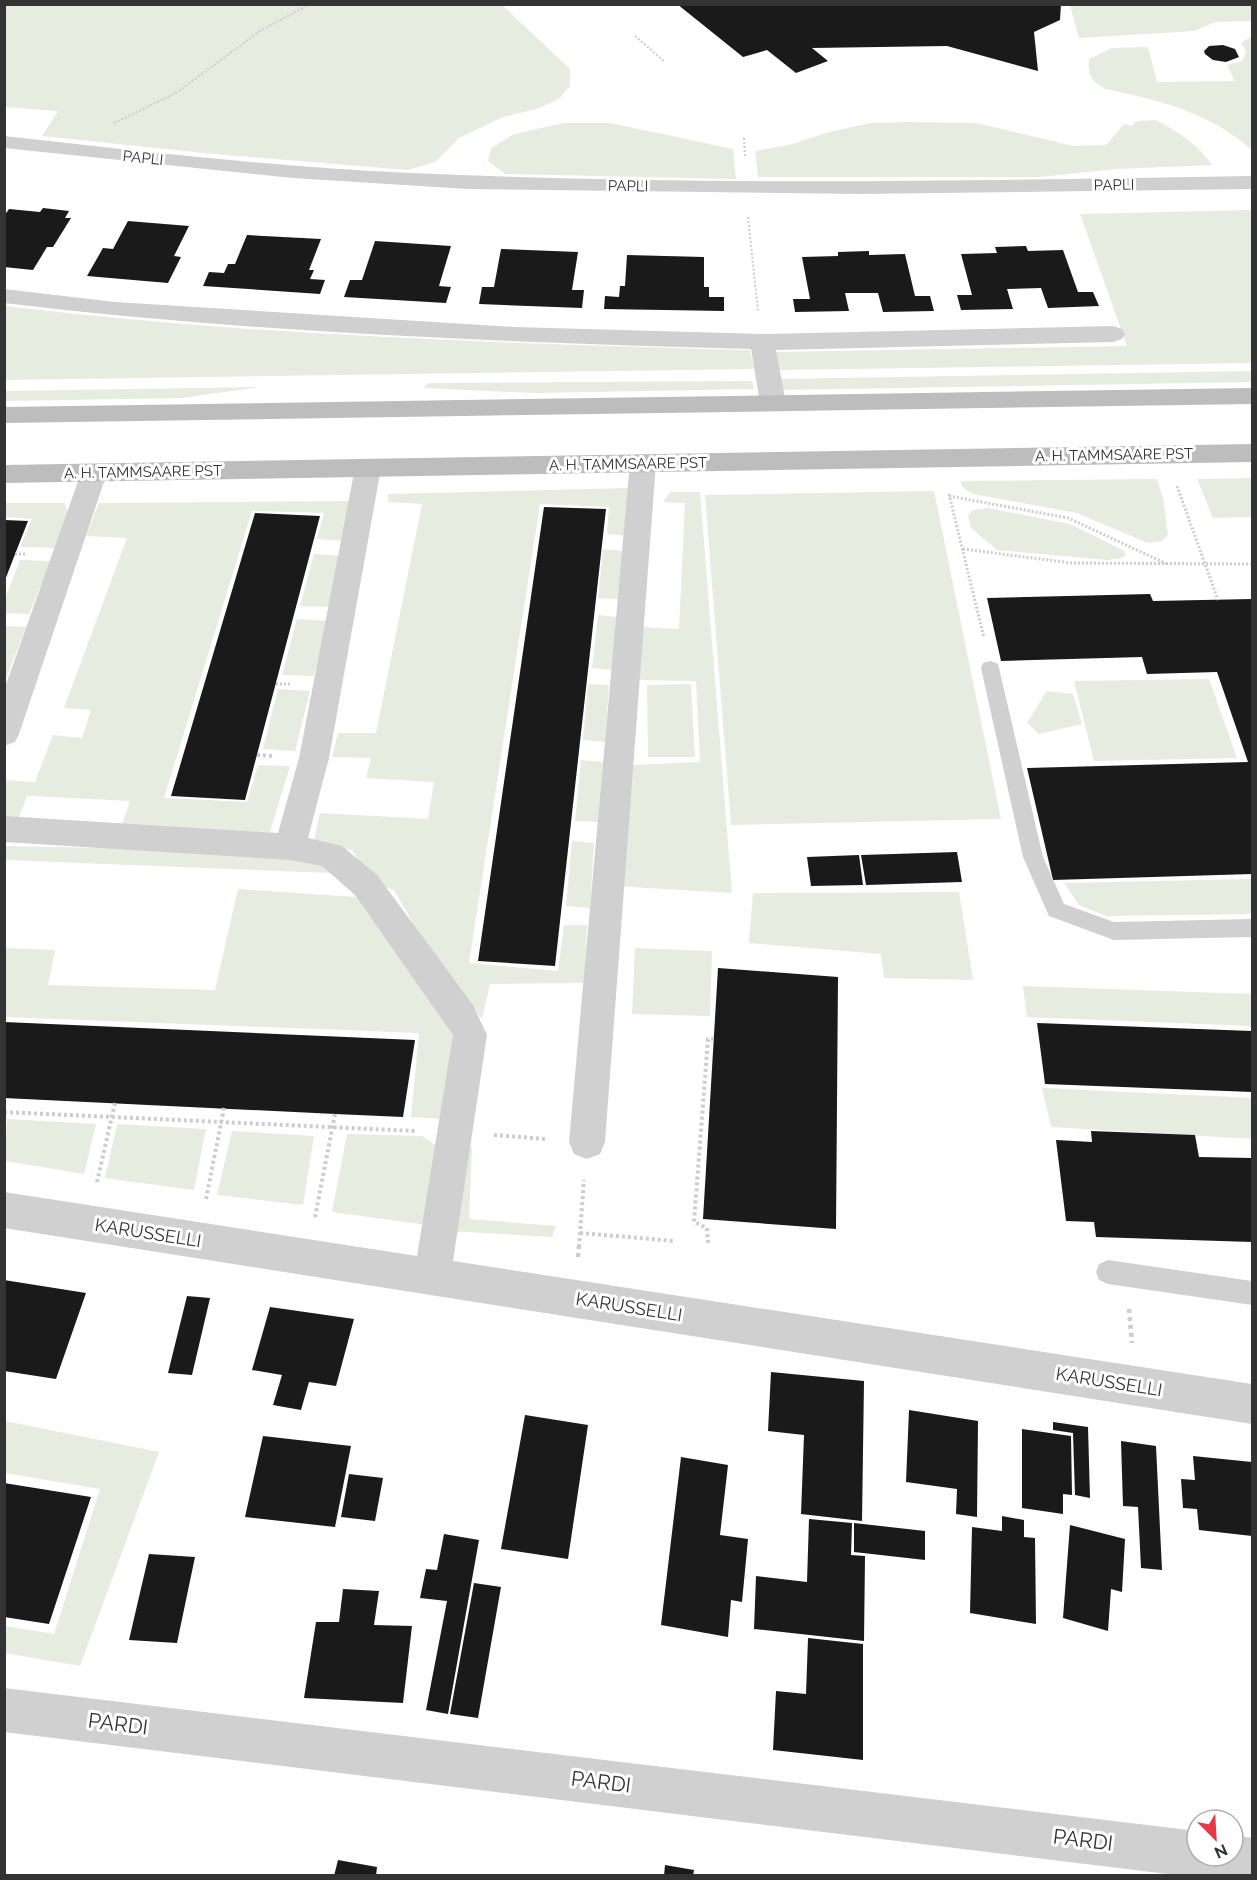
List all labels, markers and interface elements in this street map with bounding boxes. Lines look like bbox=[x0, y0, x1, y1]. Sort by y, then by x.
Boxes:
street label: PAPLI bbox=[122, 147, 164, 169]
street label: PAPLI bbox=[1094, 176, 1134, 194]
street label: PAPLI bbox=[608, 177, 648, 195]
street label: A. H. TAMMSAARE PST bbox=[1035, 445, 1193, 465]
street label: A. H. TAMMSAARE PST bbox=[549, 454, 707, 474]
street label: A. H. TAMMSAARE PST bbox=[64, 462, 222, 482]
street label: KARUSSELLI bbox=[93, 1214, 203, 1251]
street label: KARUSSELLI bbox=[574, 1288, 684, 1325]
street label: KARUSSELLI bbox=[1054, 1363, 1164, 1400]
street label: PARDI bbox=[87, 1707, 149, 1740]
street label: PARDI bbox=[570, 1765, 632, 1798]
north arrow bbox=[1185, 1808, 1245, 1868]
street label: PARDI bbox=[1052, 1823, 1114, 1856]
text: N bbox=[1211, 1840, 1230, 1862]

